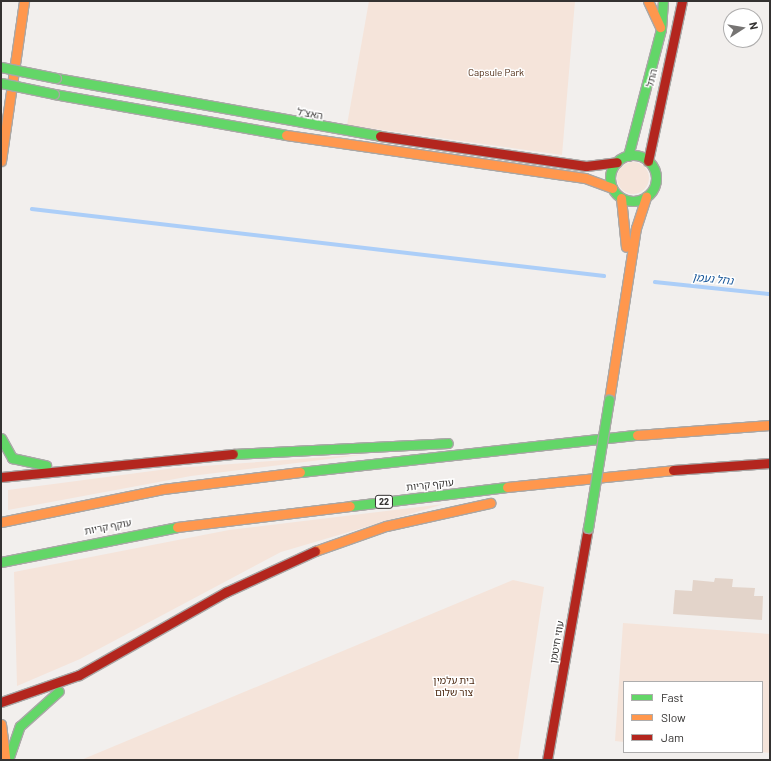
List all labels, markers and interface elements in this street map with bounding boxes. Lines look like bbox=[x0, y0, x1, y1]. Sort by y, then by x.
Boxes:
north arrow bbox=[723, 8, 763, 48]
text: N bbox=[747, 21, 761, 31]
park label: Capsule Park bbox=[468, 67, 524, 79]
street label: התל bbox=[644, 68, 660, 88]
street label: האצ"ל bbox=[296, 106, 324, 122]
water label: נחל נעמן bbox=[692, 270, 734, 288]
street label: עוקף קריות bbox=[406, 477, 454, 493]
road number: 22 bbox=[374, 495, 394, 509]
street label: עוקף קריות bbox=[83, 517, 133, 537]
street label: עוזי חיטמן bbox=[547, 620, 567, 664]
park label: בית עלמין צור שלום bbox=[433, 674, 475, 698]
legend bbox=[623, 681, 763, 753]
text: Fast bbox=[661, 690, 684, 704]
text: Slow bbox=[661, 710, 686, 724]
text: Jam bbox=[661, 730, 684, 744]

